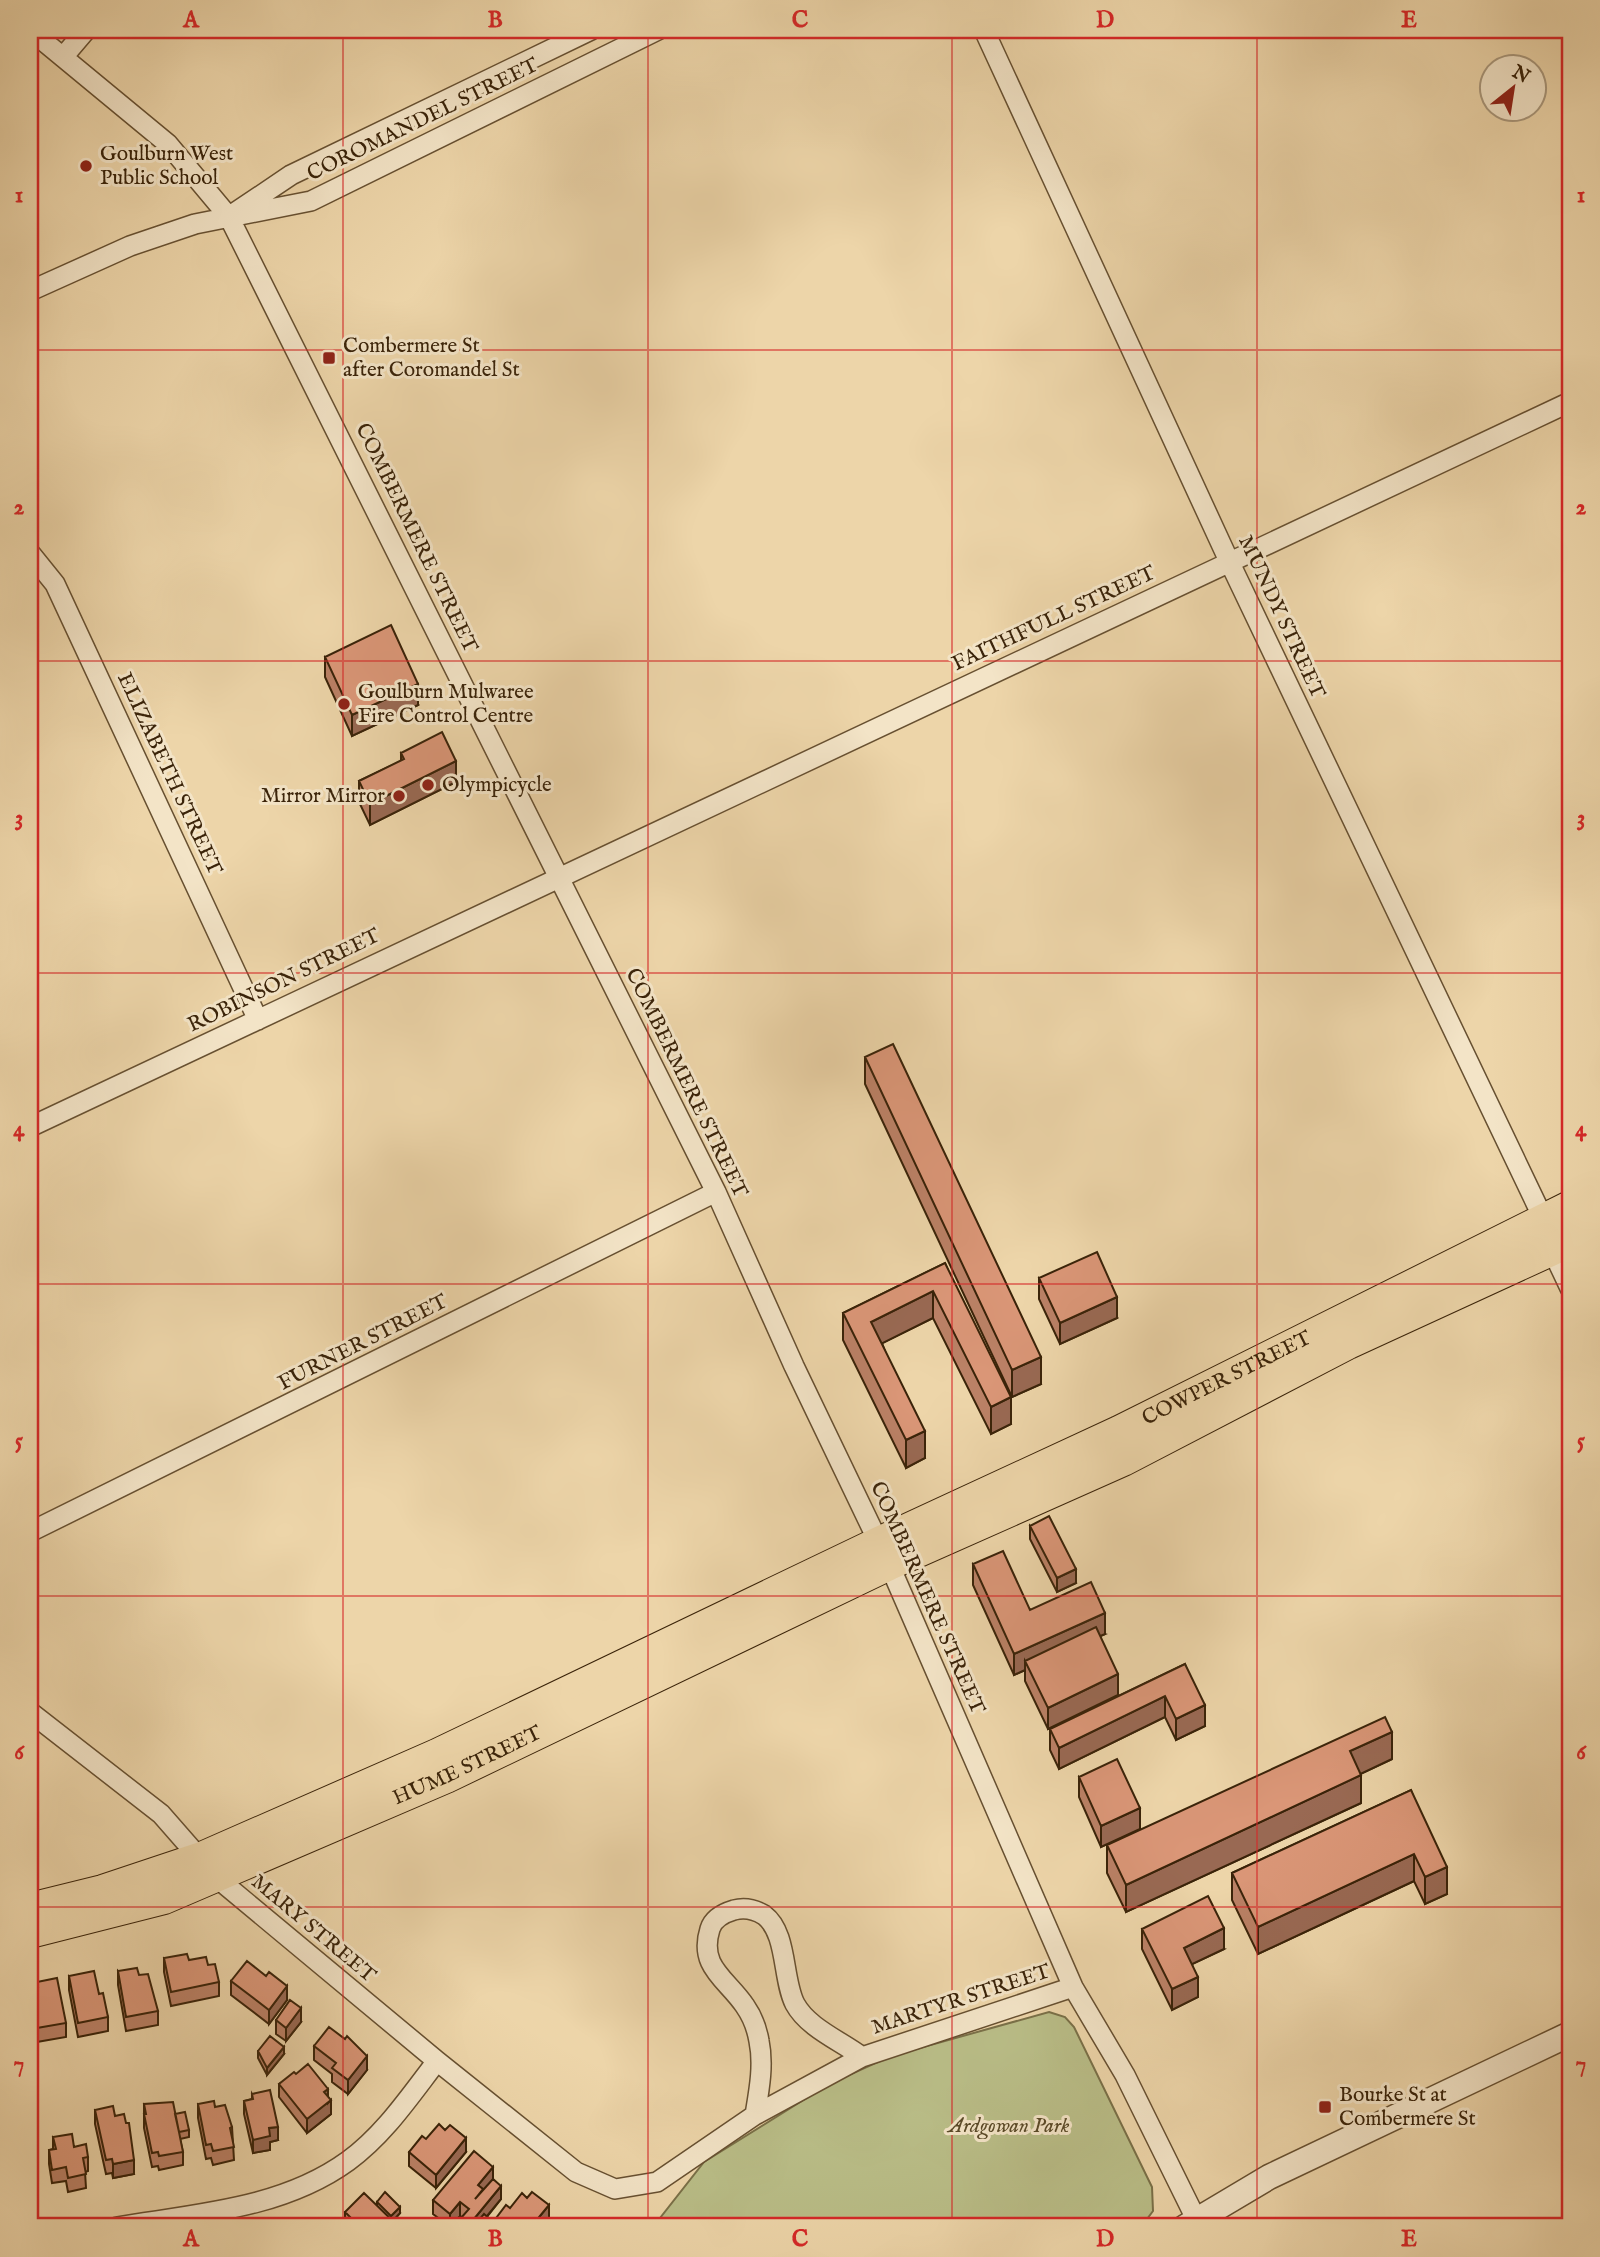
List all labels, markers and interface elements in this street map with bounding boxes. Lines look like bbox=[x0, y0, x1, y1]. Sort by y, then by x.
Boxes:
text: A bbox=[182, 6, 200, 35]
text: B bbox=[487, 6, 503, 35]
text: C bbox=[792, 6, 809, 35]
text: D bbox=[1096, 6, 1114, 35]
text: E bbox=[1401, 6, 1417, 35]
street label: COROMANDEL STREET bbox=[303, 52, 544, 188]
north arrow bbox=[1478, 52, 1548, 122]
text: N bbox=[1507, 60, 1534, 90]
place label: Goulburn West Public School bbox=[100, 141, 233, 192]
marker: Goulburn West Public School bbox=[78, 158, 94, 174]
text: 1 bbox=[15, 181, 23, 210]
text: 1 bbox=[1577, 181, 1585, 210]
place label: Combermere St after Coromandel St bbox=[343, 333, 520, 384]
marker: Combermere St after Coromandel St bbox=[321, 350, 337, 366]
street label: COMBERMERE STREET bbox=[349, 419, 484, 658]
text: 2 bbox=[14, 493, 25, 522]
text: 2 bbox=[1576, 493, 1587, 522]
street label: MUNDY STREET bbox=[1231, 531, 1331, 704]
street label: FAITHFULL STREET bbox=[948, 560, 1161, 678]
street label: ELIZABETH STREET bbox=[110, 669, 228, 880]
place label: Goulburn Mulwaree Fire Control Centre bbox=[358, 679, 534, 730]
marker: Goulburn Mulwaree Fire Control Centre bbox=[336, 696, 352, 712]
place label: Olympicycle bbox=[442, 772, 552, 799]
marker: Olympicycle bbox=[420, 777, 436, 793]
place label: Mirror Mirror bbox=[261, 783, 385, 810]
marker: Mirror Mirror bbox=[391, 788, 407, 804]
text: 3 bbox=[15, 804, 23, 833]
text: 3 bbox=[1577, 804, 1585, 833]
street label: ROBINSON STREET bbox=[184, 922, 385, 1039]
street label: COMBERMERE STREET bbox=[619, 964, 754, 1203]
text: 4 bbox=[13, 1115, 25, 1144]
text: 4 bbox=[1575, 1115, 1587, 1144]
street label: FURNER STREET bbox=[274, 1288, 453, 1397]
street label: COWPER STREET bbox=[1137, 1324, 1316, 1432]
text: 5 bbox=[15, 1427, 24, 1456]
text: 5 bbox=[1577, 1427, 1586, 1456]
street label: COMBERMERE STREET bbox=[863, 1477, 991, 1719]
street label: HUME STREET bbox=[389, 1719, 547, 1812]
text: 6 bbox=[14, 1738, 25, 1767]
text: 6 bbox=[1576, 1738, 1587, 1767]
street label: MARY STREET bbox=[245, 1869, 381, 1990]
street label: MARTYR STREET bbox=[868, 1958, 1054, 2042]
text: 7 bbox=[14, 2050, 24, 2079]
text: 7 bbox=[1576, 2050, 1586, 2079]
place label: Bourke St at Combermere St bbox=[1339, 2082, 1476, 2133]
marker: Bourke St at Combermere St bbox=[1317, 2099, 1333, 2115]
park label: Ardgowan Park bbox=[947, 2113, 1070, 2140]
text: A bbox=[182, 2225, 200, 2254]
text: B bbox=[487, 2225, 503, 2254]
text: C bbox=[792, 2225, 809, 2254]
text: D bbox=[1096, 2225, 1114, 2254]
text: E bbox=[1401, 2225, 1417, 2254]

